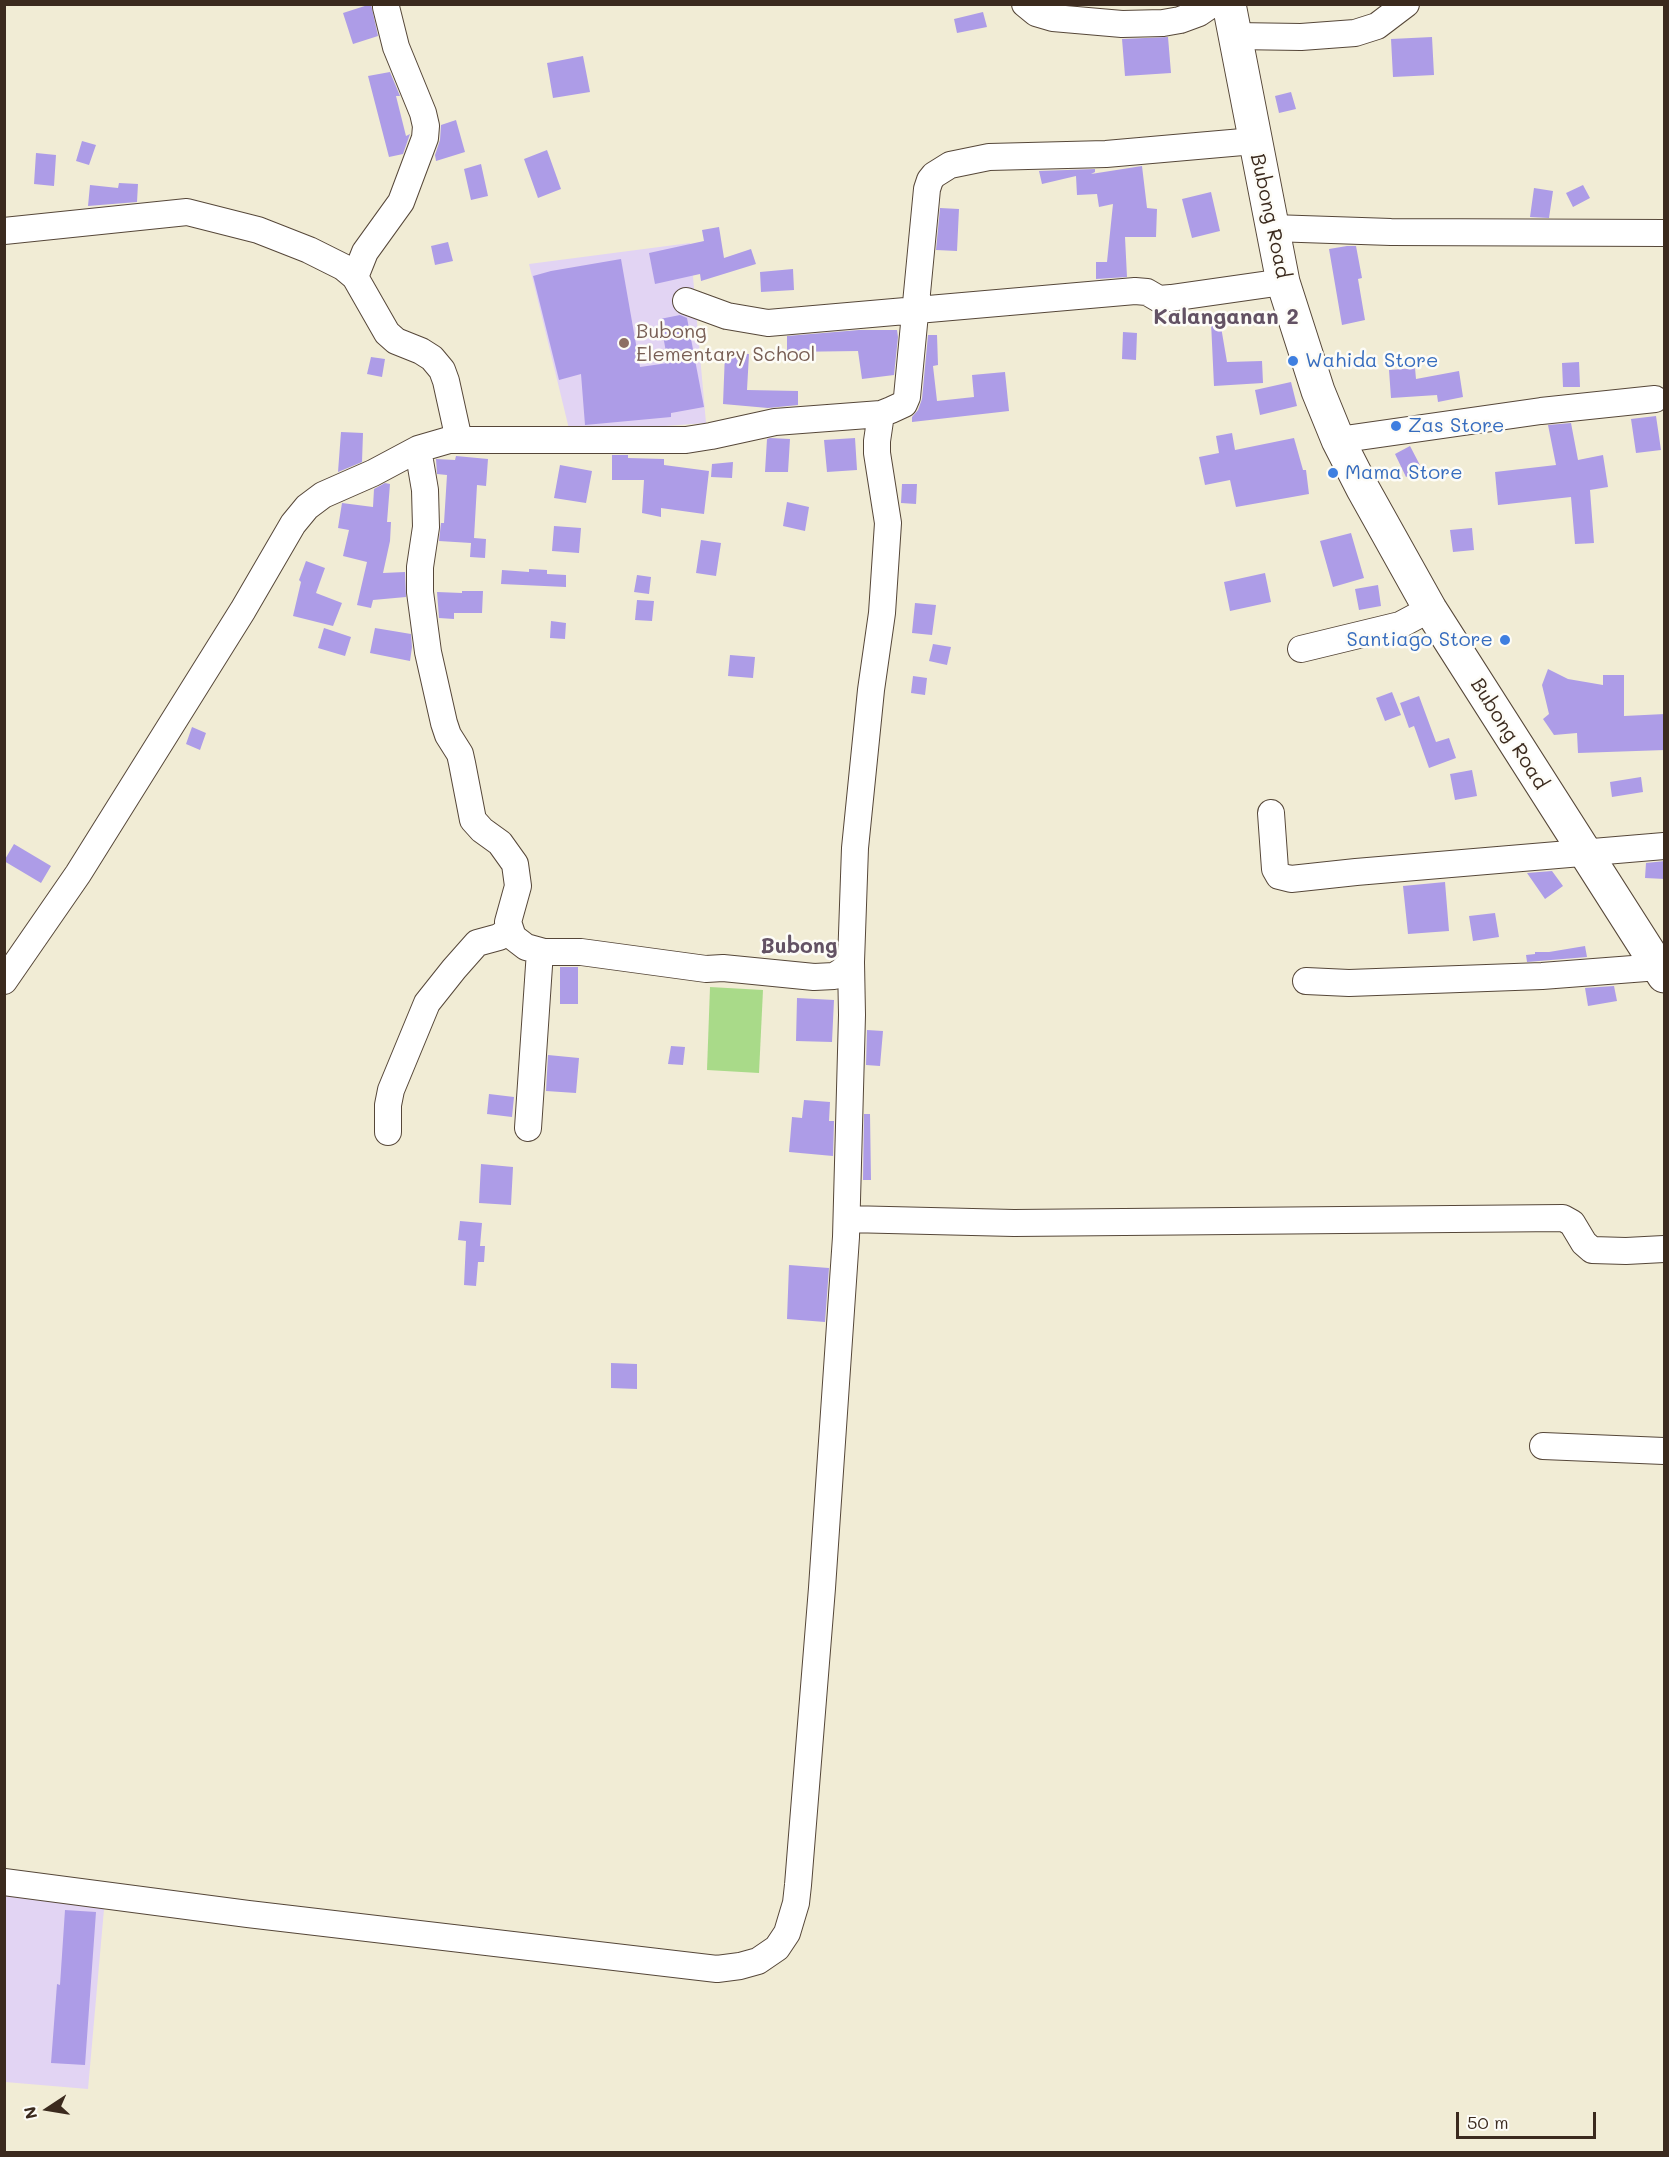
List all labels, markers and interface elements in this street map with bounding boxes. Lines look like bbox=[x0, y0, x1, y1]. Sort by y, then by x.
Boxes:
street label: Bubong Road bbox=[1245, 151, 1295, 281]
district label: Kalanganan 2 bbox=[1153, 304, 1299, 330]
place label: Bubong Elementary School bbox=[636, 320, 815, 367]
marker: Bubong Elementary School bbox=[617, 336, 631, 350]
place label: Wahida Store bbox=[1305, 349, 1438, 373]
marker: Wahida Store bbox=[1286, 354, 1300, 368]
place label: Zas Store bbox=[1408, 414, 1504, 438]
marker: Zas Store bbox=[1389, 419, 1403, 433]
place label: Mama Store bbox=[1345, 461, 1463, 485]
marker: Mama Store bbox=[1326, 466, 1340, 480]
place label: Santiago Store bbox=[1347, 628, 1493, 652]
marker: Santiago Store bbox=[1498, 633, 1512, 647]
street label: Bubong Road bbox=[1465, 674, 1553, 794]
district label: Bubong bbox=[761, 934, 837, 960]
north arrow bbox=[18, 2079, 78, 2139]
scale bar bbox=[1459, 2100, 1598, 2138]
text: N bbox=[18, 2105, 41, 2121]
text: 50 m bbox=[1467, 2110, 1509, 2134]

